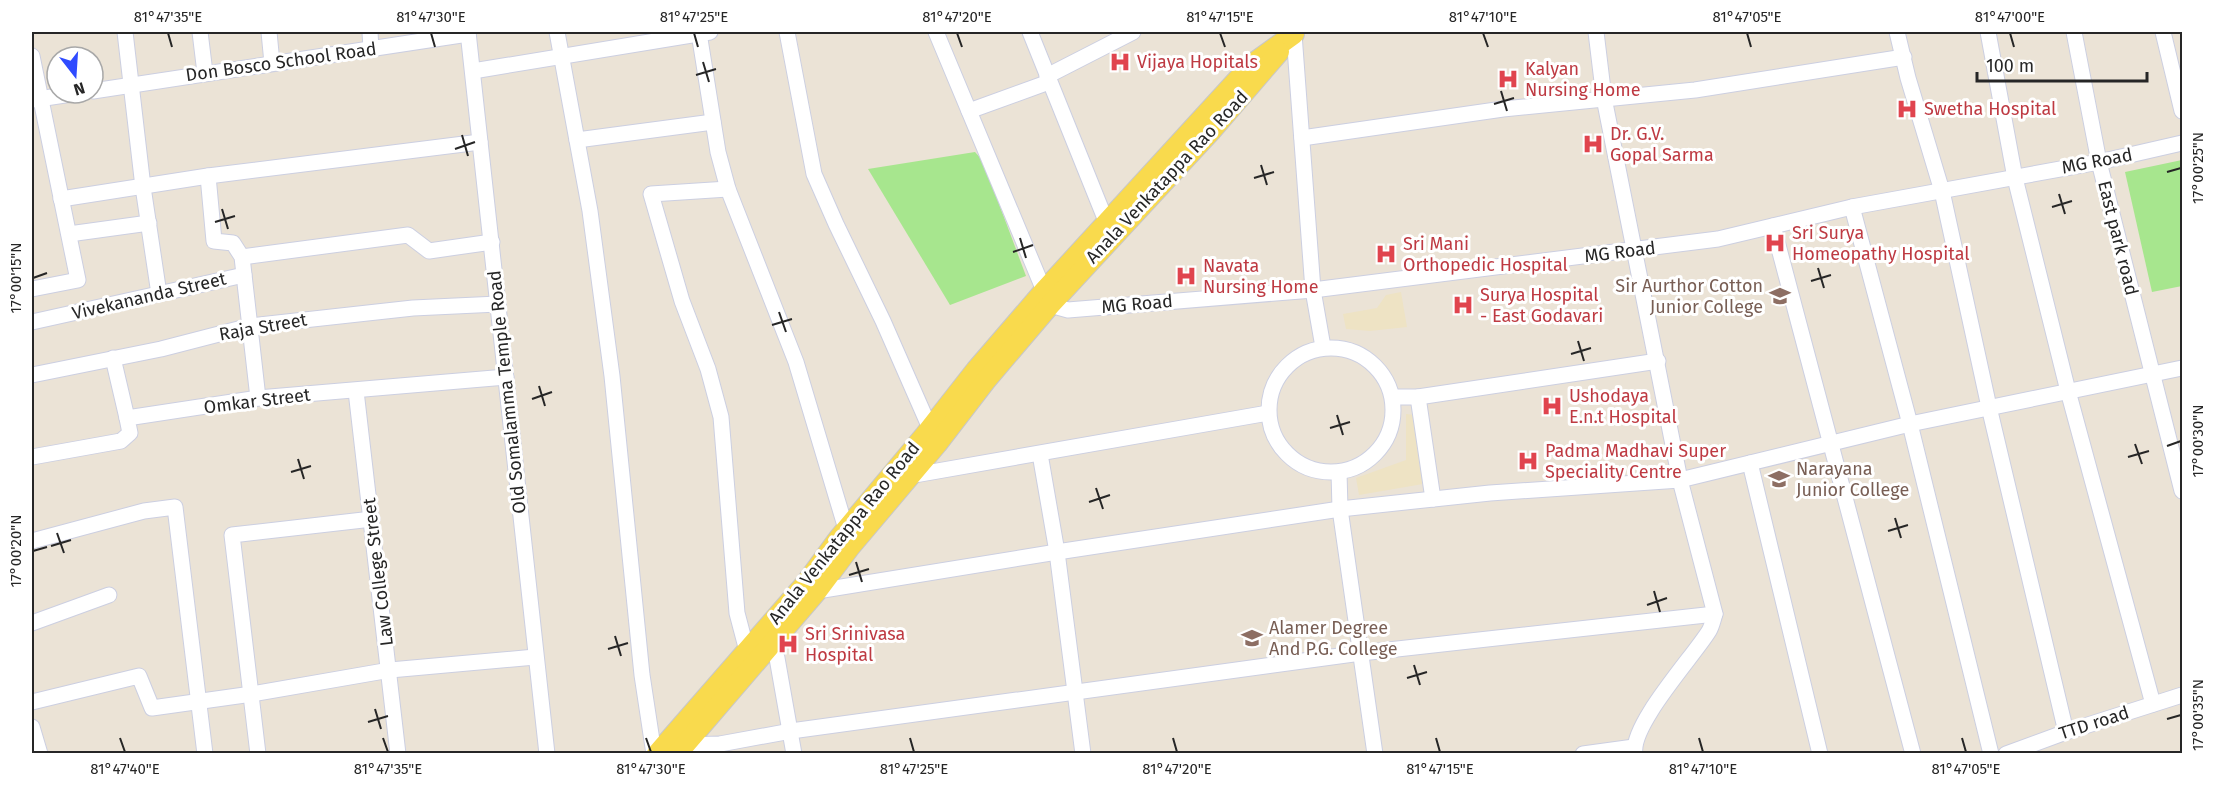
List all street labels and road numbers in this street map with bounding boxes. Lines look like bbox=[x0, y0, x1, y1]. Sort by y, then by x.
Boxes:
street label: Don Bosco School Road bbox=[184, 38, 378, 86]
street label: Anala Venkatappa Rao Road bbox=[1081, 86, 1253, 268]
street label: MG Road bbox=[2060, 143, 2134, 179]
street label: East park road bbox=[2093, 178, 2143, 298]
street label: MG Road bbox=[1583, 237, 1657, 267]
street label: Vivekananda Street bbox=[70, 267, 229, 324]
street label: Old Somalamma Temple Road bbox=[483, 269, 531, 515]
street label: MG Road bbox=[1100, 290, 1174, 318]
street label: Raja Street bbox=[217, 308, 309, 346]
street label: Omkar Street bbox=[202, 383, 312, 418]
street label: Anala Venkatappa Rao Road bbox=[764, 437, 924, 629]
street label: Law College Street bbox=[358, 496, 398, 647]
street label: TTD road bbox=[2056, 701, 2132, 745]

